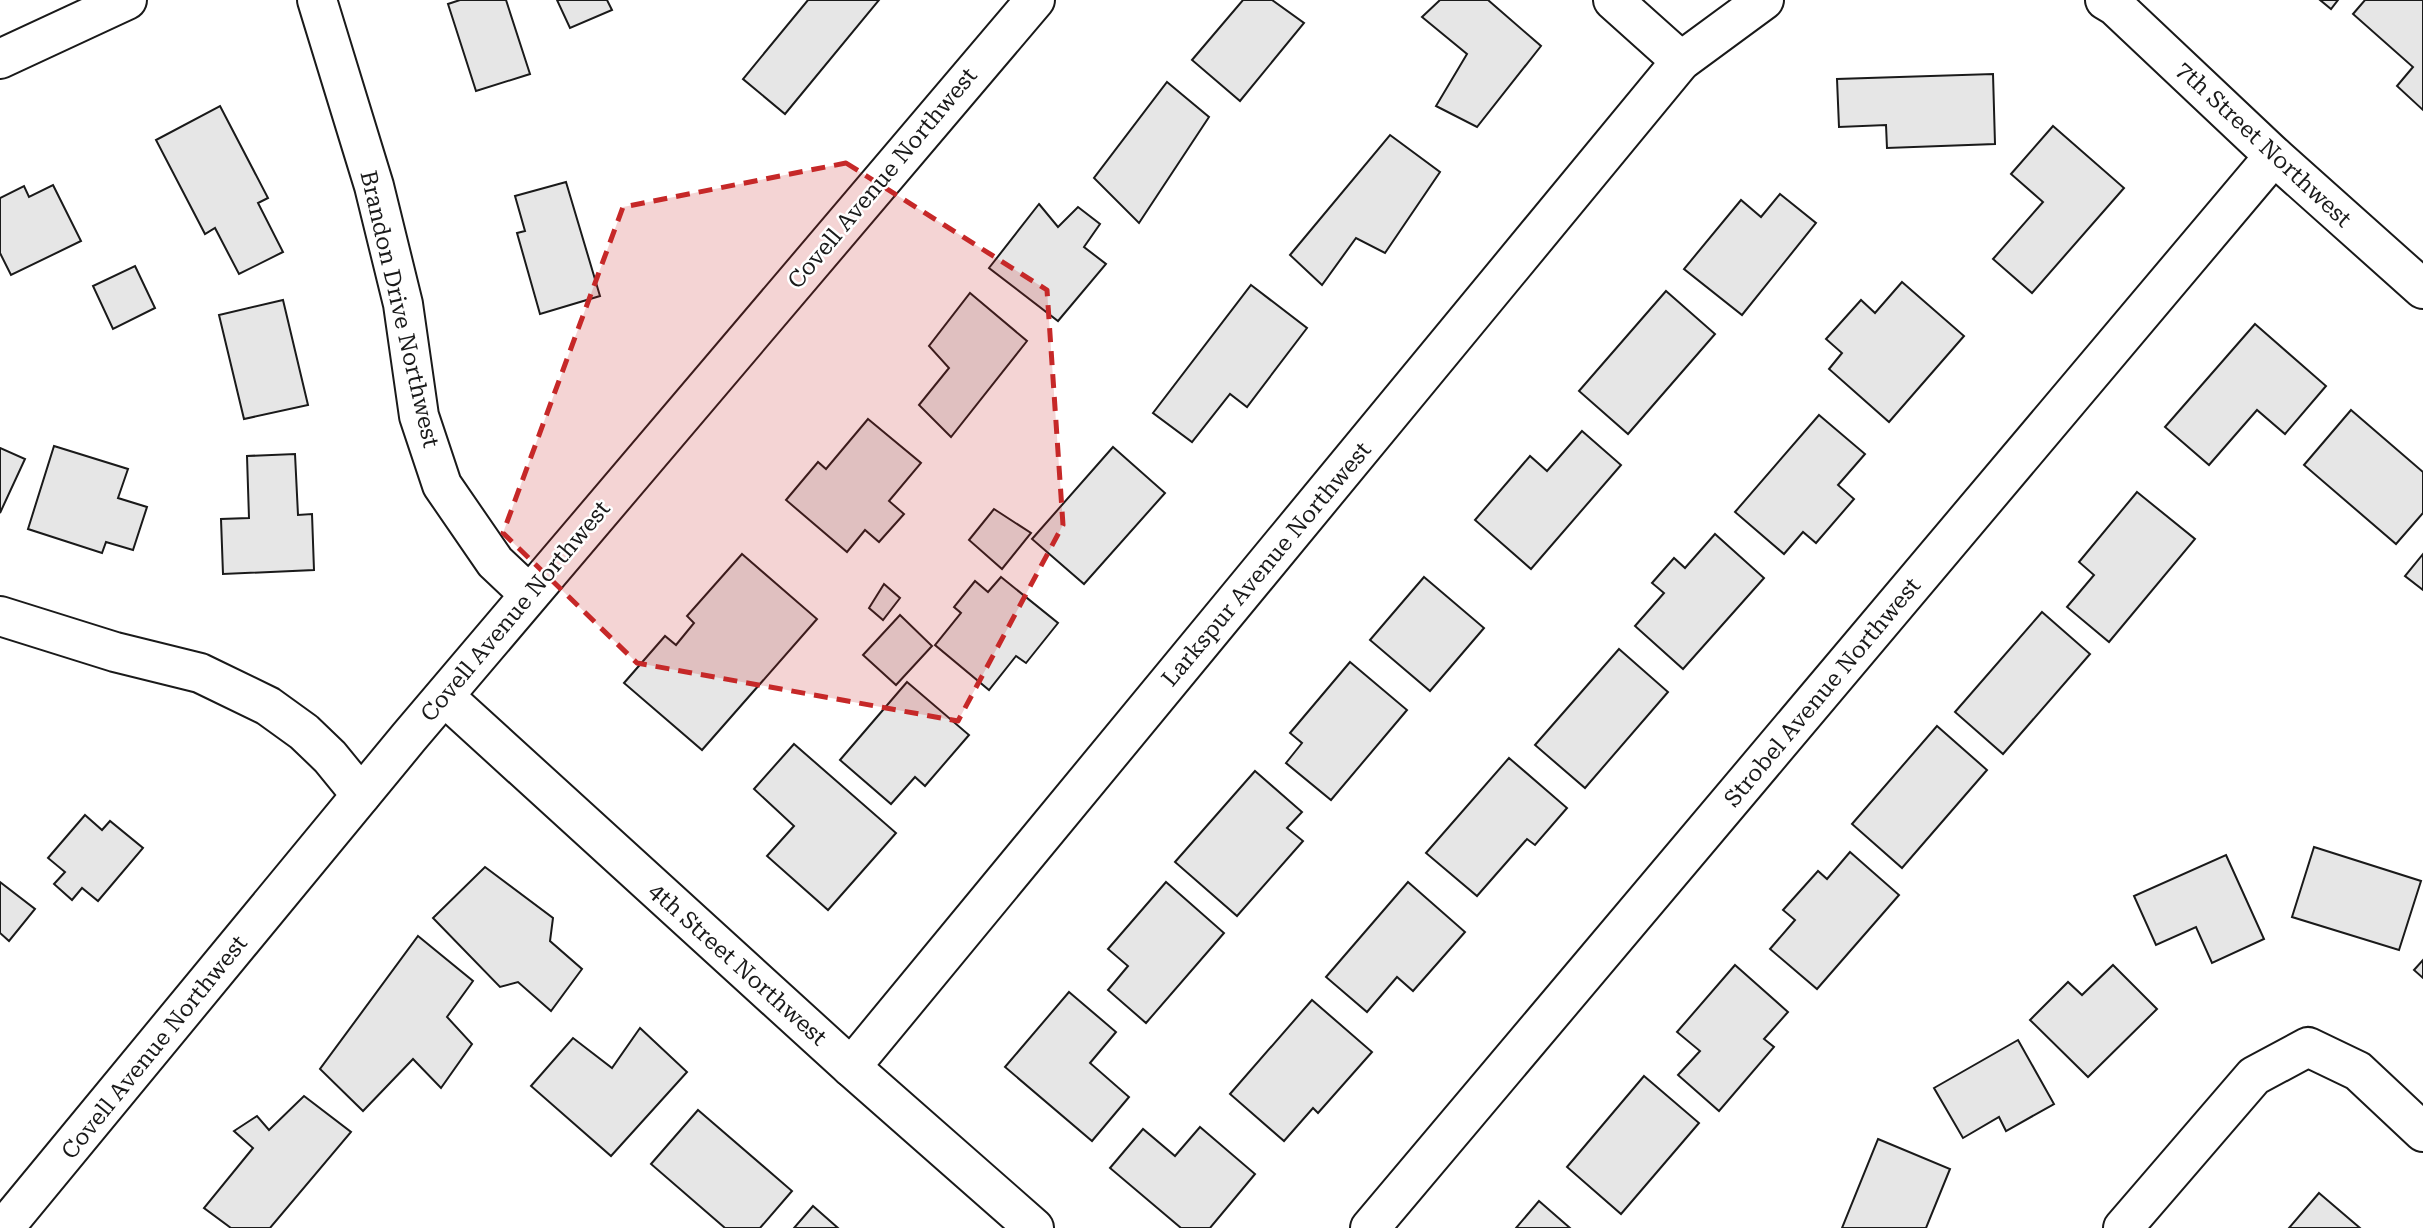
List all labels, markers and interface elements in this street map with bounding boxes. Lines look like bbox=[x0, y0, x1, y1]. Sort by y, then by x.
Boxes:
street label: 7th Street Northwest bbox=[2170, 56, 2357, 233]
street label: Covell Avenue Northwest bbox=[782, 62, 983, 294]
street label: Brandon Drive Northwest bbox=[354, 168, 445, 451]
street label: Larkspur Avenue Northwest bbox=[1156, 436, 1377, 692]
street label: Covell Avenue Northwest bbox=[415, 495, 616, 727]
street label: Strobel Avenue Northwest bbox=[1719, 572, 1926, 812]
street label: 4th Street Northwest bbox=[643, 877, 832, 1052]
street label: Covell Avenue Northwest bbox=[56, 930, 253, 1165]

